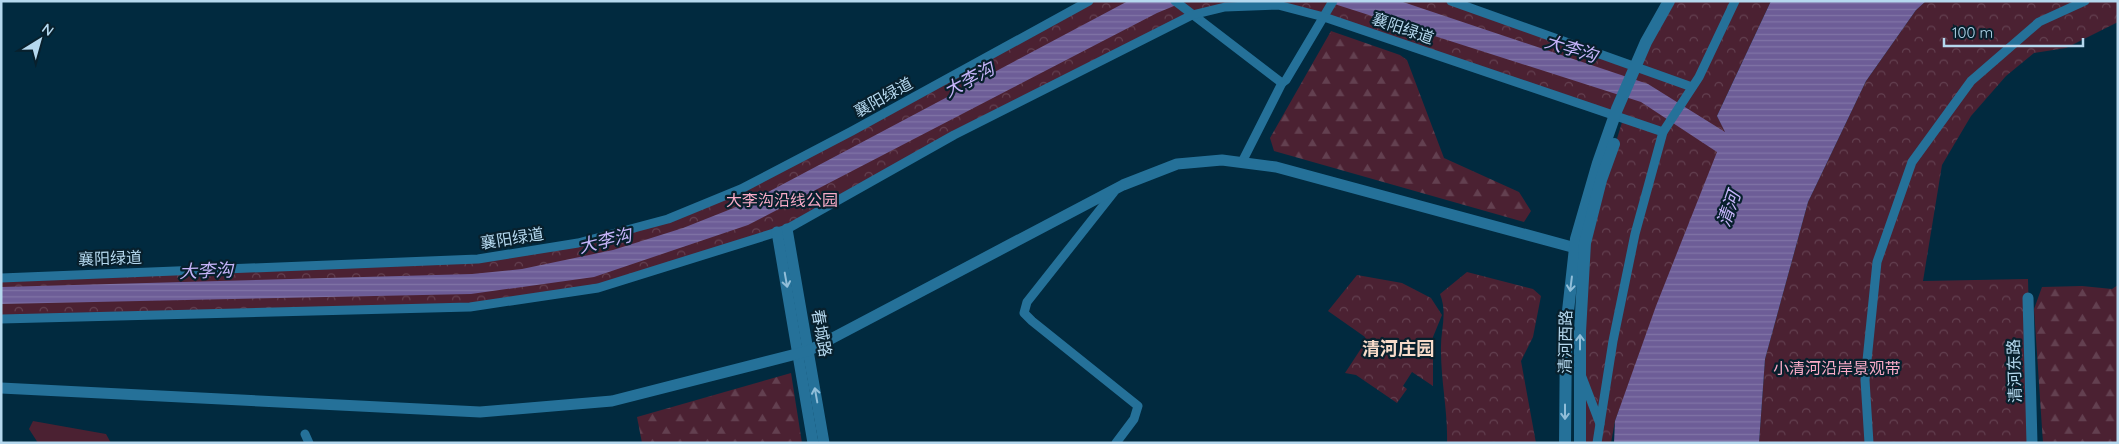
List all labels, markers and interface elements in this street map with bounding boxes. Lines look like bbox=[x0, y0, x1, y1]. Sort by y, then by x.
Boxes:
street label: 襄阳绿道 bbox=[1369, 8, 1437, 48]
north arrow bbox=[15, 15, 65, 65]
scale bar bbox=[1944, 15, 2083, 47]
text: N bbox=[38, 19, 57, 40]
text: 100 m bbox=[1952, 23, 1993, 42]
water label: 大李沟 bbox=[1542, 30, 1602, 68]
water label: 大李沟 bbox=[940, 56, 1000, 102]
street label: 襄阳绿道 bbox=[850, 73, 916, 121]
water label: 清河 bbox=[1712, 185, 1746, 230]
park label: 大李沟沿线公园 bbox=[726, 190, 838, 210]
water label: 大李沟 bbox=[576, 222, 636, 258]
street label: 襄阳绿道 bbox=[479, 223, 545, 253]
street label: 襄阳绿道 bbox=[78, 247, 142, 269]
water label: 大李沟 bbox=[179, 258, 235, 283]
one-way arrow bbox=[781, 272, 791, 288]
one-way arrow bbox=[1566, 276, 1576, 292]
street label: 春城路 bbox=[808, 308, 836, 358]
street label: 清河西路 bbox=[1554, 310, 1576, 374]
one-way arrow bbox=[1575, 334, 1585, 350]
district label: 清河庄园 bbox=[1362, 337, 1434, 360]
street label: 清河东路 bbox=[2003, 339, 2025, 403]
park label: 小清河沿岸景观带 bbox=[1773, 358, 1901, 378]
one-way arrow bbox=[810, 387, 820, 403]
one-way arrow bbox=[1560, 404, 1570, 420]

